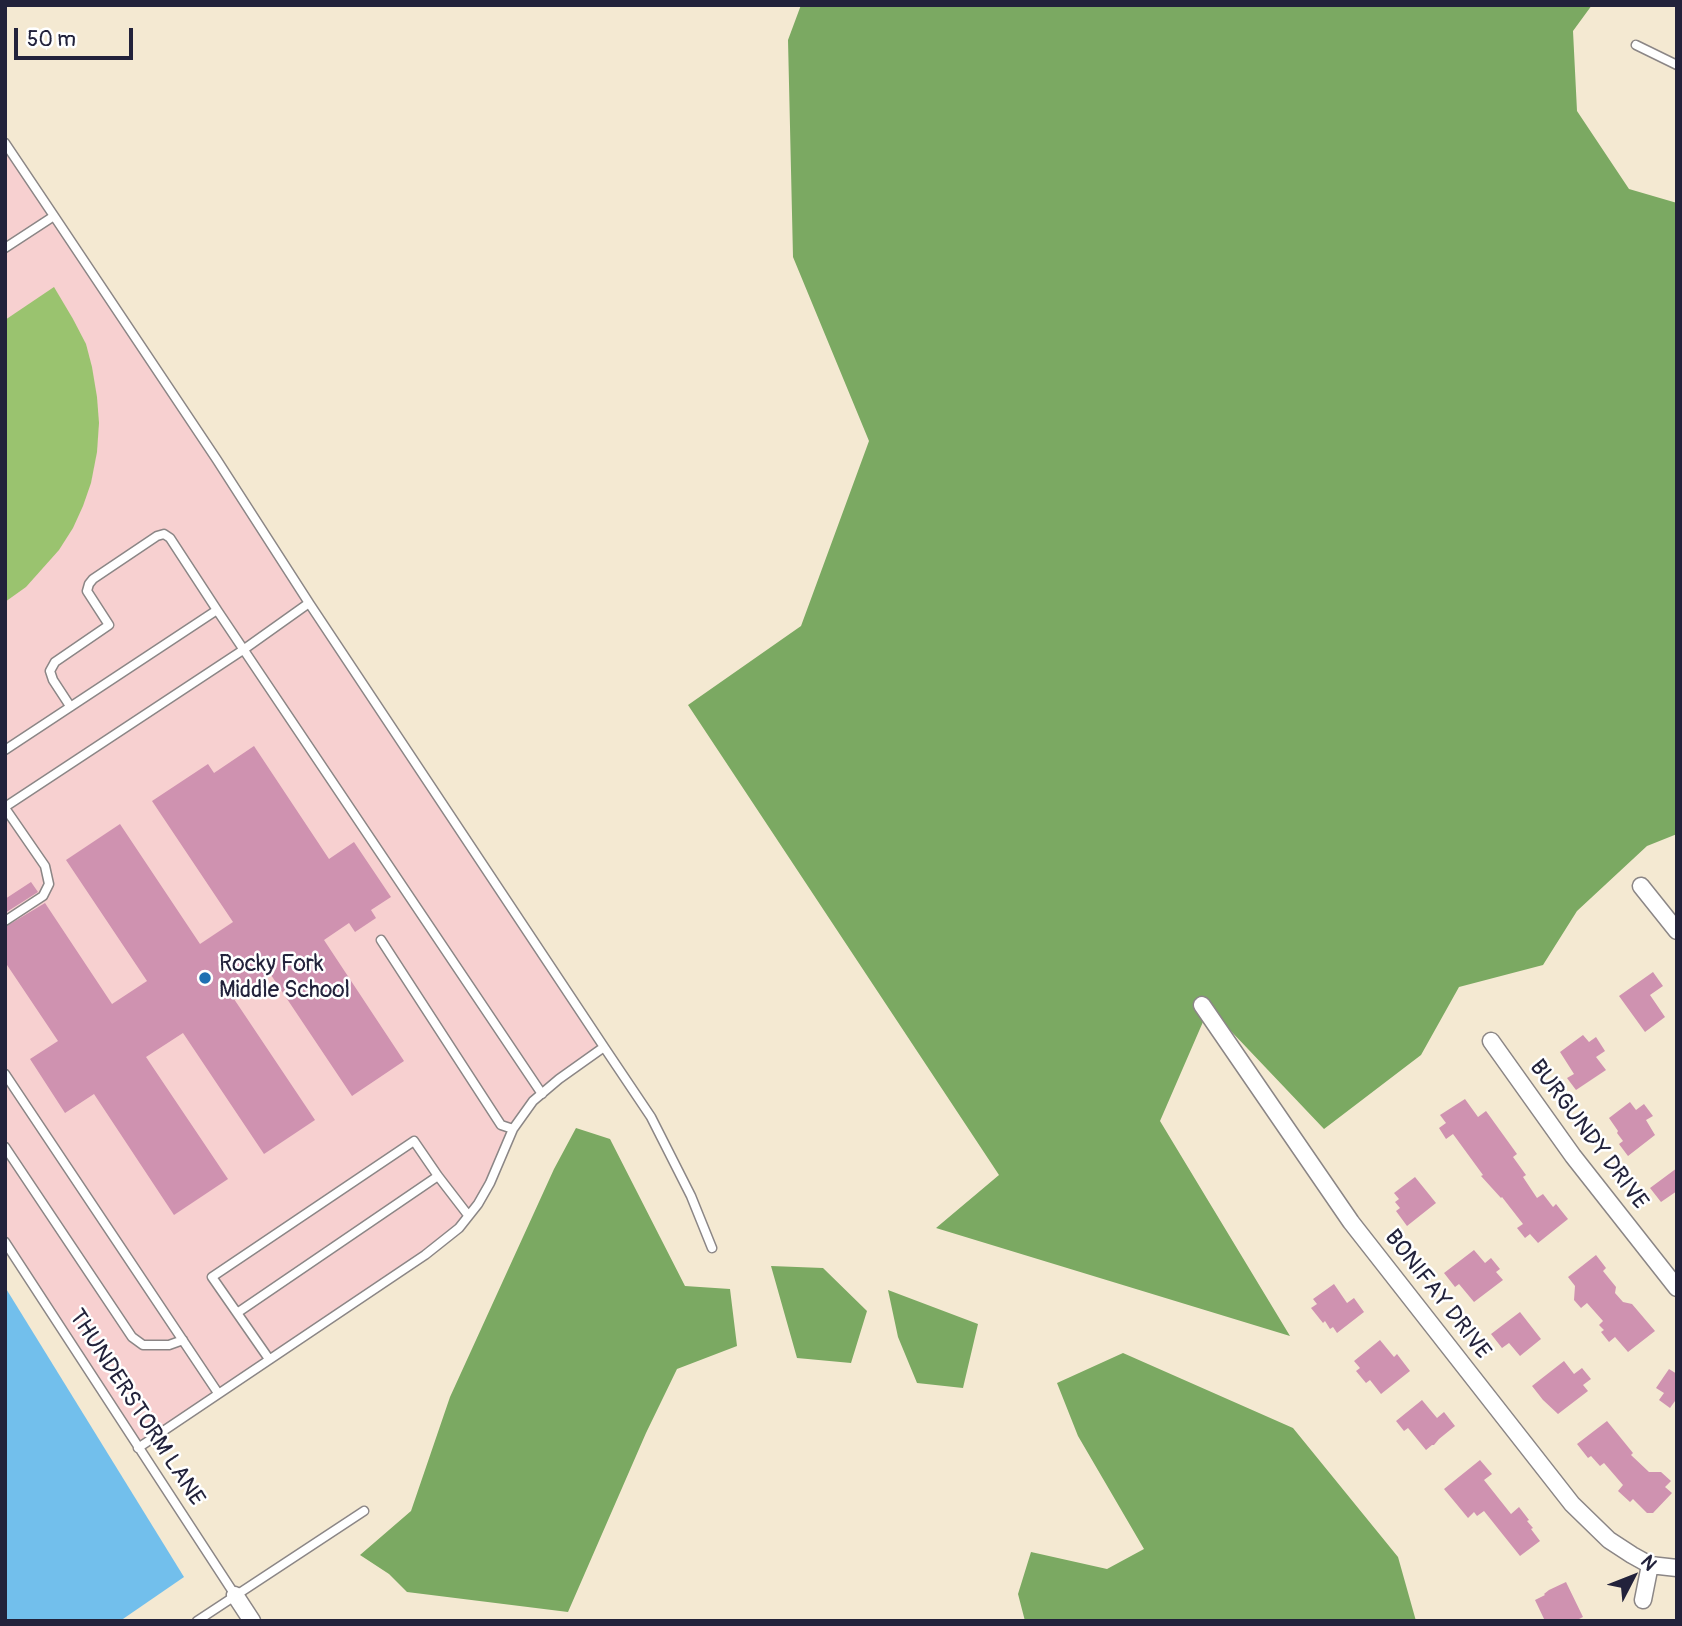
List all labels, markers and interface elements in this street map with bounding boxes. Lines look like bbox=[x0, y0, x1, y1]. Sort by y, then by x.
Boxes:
scale bar bbox=[18, 14, 136, 58]
text: 50 m bbox=[27, 26, 76, 53]
place label: Rocky Fork Middle School bbox=[219, 951, 350, 1005]
marker: Rocky Fork Middle School bbox=[197, 970, 213, 986]
street label: BURGUNDY DRIVE bbox=[1523, 1055, 1653, 1215]
street label: BONIFAY DRIVE bbox=[1378, 1225, 1496, 1365]
street label: THUNDERSTORM LANE bbox=[62, 1305, 210, 1511]
north arrow bbox=[1598, 1542, 1668, 1612]
text: N bbox=[1635, 1550, 1662, 1576]

